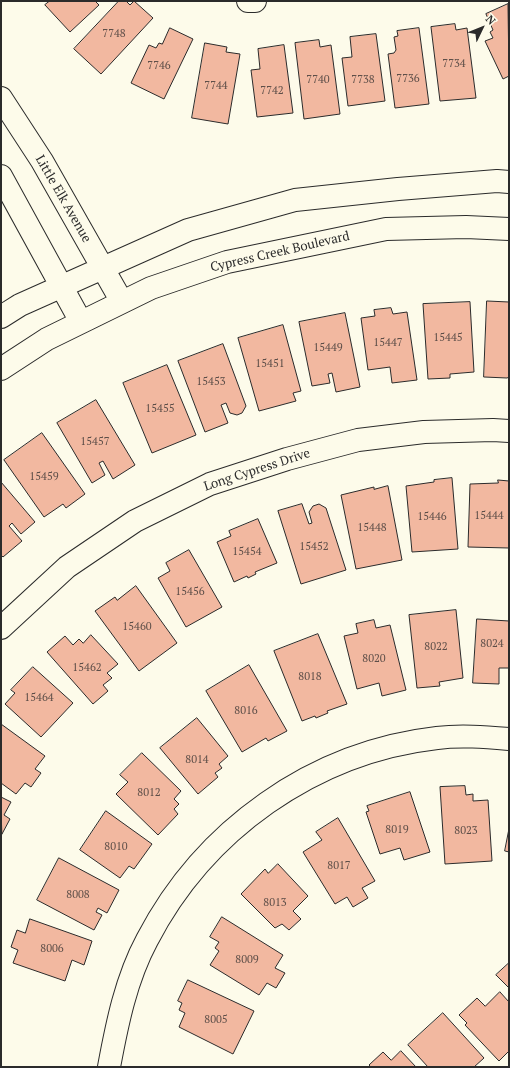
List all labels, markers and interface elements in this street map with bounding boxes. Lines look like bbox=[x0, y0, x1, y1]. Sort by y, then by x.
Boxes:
north arrow bbox=[462, 8, 502, 48]
text: N bbox=[483, 12, 499, 28]
house number: 7748 bbox=[102, 27, 126, 41]
house number: 7734 bbox=[442, 57, 466, 71]
house number: 7746 bbox=[147, 59, 171, 73]
house number: 7736 bbox=[396, 72, 420, 86]
house number: 7740 bbox=[306, 73, 330, 87]
house number: 7738 bbox=[351, 73, 375, 87]
house number: 7744 bbox=[204, 79, 228, 93]
house number: 7742 bbox=[260, 84, 284, 98]
street label: Little Elk Avenue bbox=[32, 153, 94, 245]
street label: Cypress Creek Boulevard bbox=[209, 228, 351, 276]
house number: 15445 bbox=[433, 331, 463, 345]
house number: 15447 bbox=[373, 336, 403, 350]
house number: 15449 bbox=[313, 341, 343, 355]
house number: 15451 bbox=[255, 357, 285, 371]
house number: 15453 bbox=[196, 375, 226, 389]
house number: 15455 bbox=[145, 402, 175, 416]
house number: 15457 bbox=[80, 435, 110, 449]
street label: Long Cypress Drive bbox=[202, 445, 312, 495]
house number: 15459 bbox=[29, 470, 59, 484]
house number: 15444 bbox=[474, 509, 504, 523]
house number: 15446 bbox=[417, 510, 447, 524]
house number: 15448 bbox=[357, 521, 387, 535]
house number: 15452 bbox=[299, 540, 329, 554]
house number: 15454 bbox=[232, 545, 262, 559]
house number: 15456 bbox=[175, 585, 205, 599]
house number: 15460 bbox=[122, 620, 152, 634]
house number: 8024 bbox=[480, 637, 504, 651]
house number: 8022 bbox=[424, 640, 448, 654]
house number: 8020 bbox=[362, 652, 386, 666]
house number: 15462 bbox=[72, 661, 102, 675]
house number: 8018 bbox=[298, 670, 322, 684]
house number: 15464 bbox=[24, 691, 54, 705]
house number: 8016 bbox=[234, 704, 258, 718]
house number: 8014 bbox=[185, 753, 209, 767]
house number: 8012 bbox=[137, 786, 161, 800]
house number: 8019 bbox=[385, 823, 409, 837]
house number: 8023 bbox=[454, 824, 478, 838]
house number: 8010 bbox=[104, 840, 128, 854]
house number: 8017 bbox=[327, 859, 351, 873]
house number: 8008 bbox=[66, 888, 90, 902]
house number: 8013 bbox=[263, 896, 287, 910]
house number: 8006 bbox=[40, 942, 64, 956]
house number: 8009 bbox=[235, 953, 259, 967]
house number: 8005 bbox=[204, 1013, 228, 1027]

